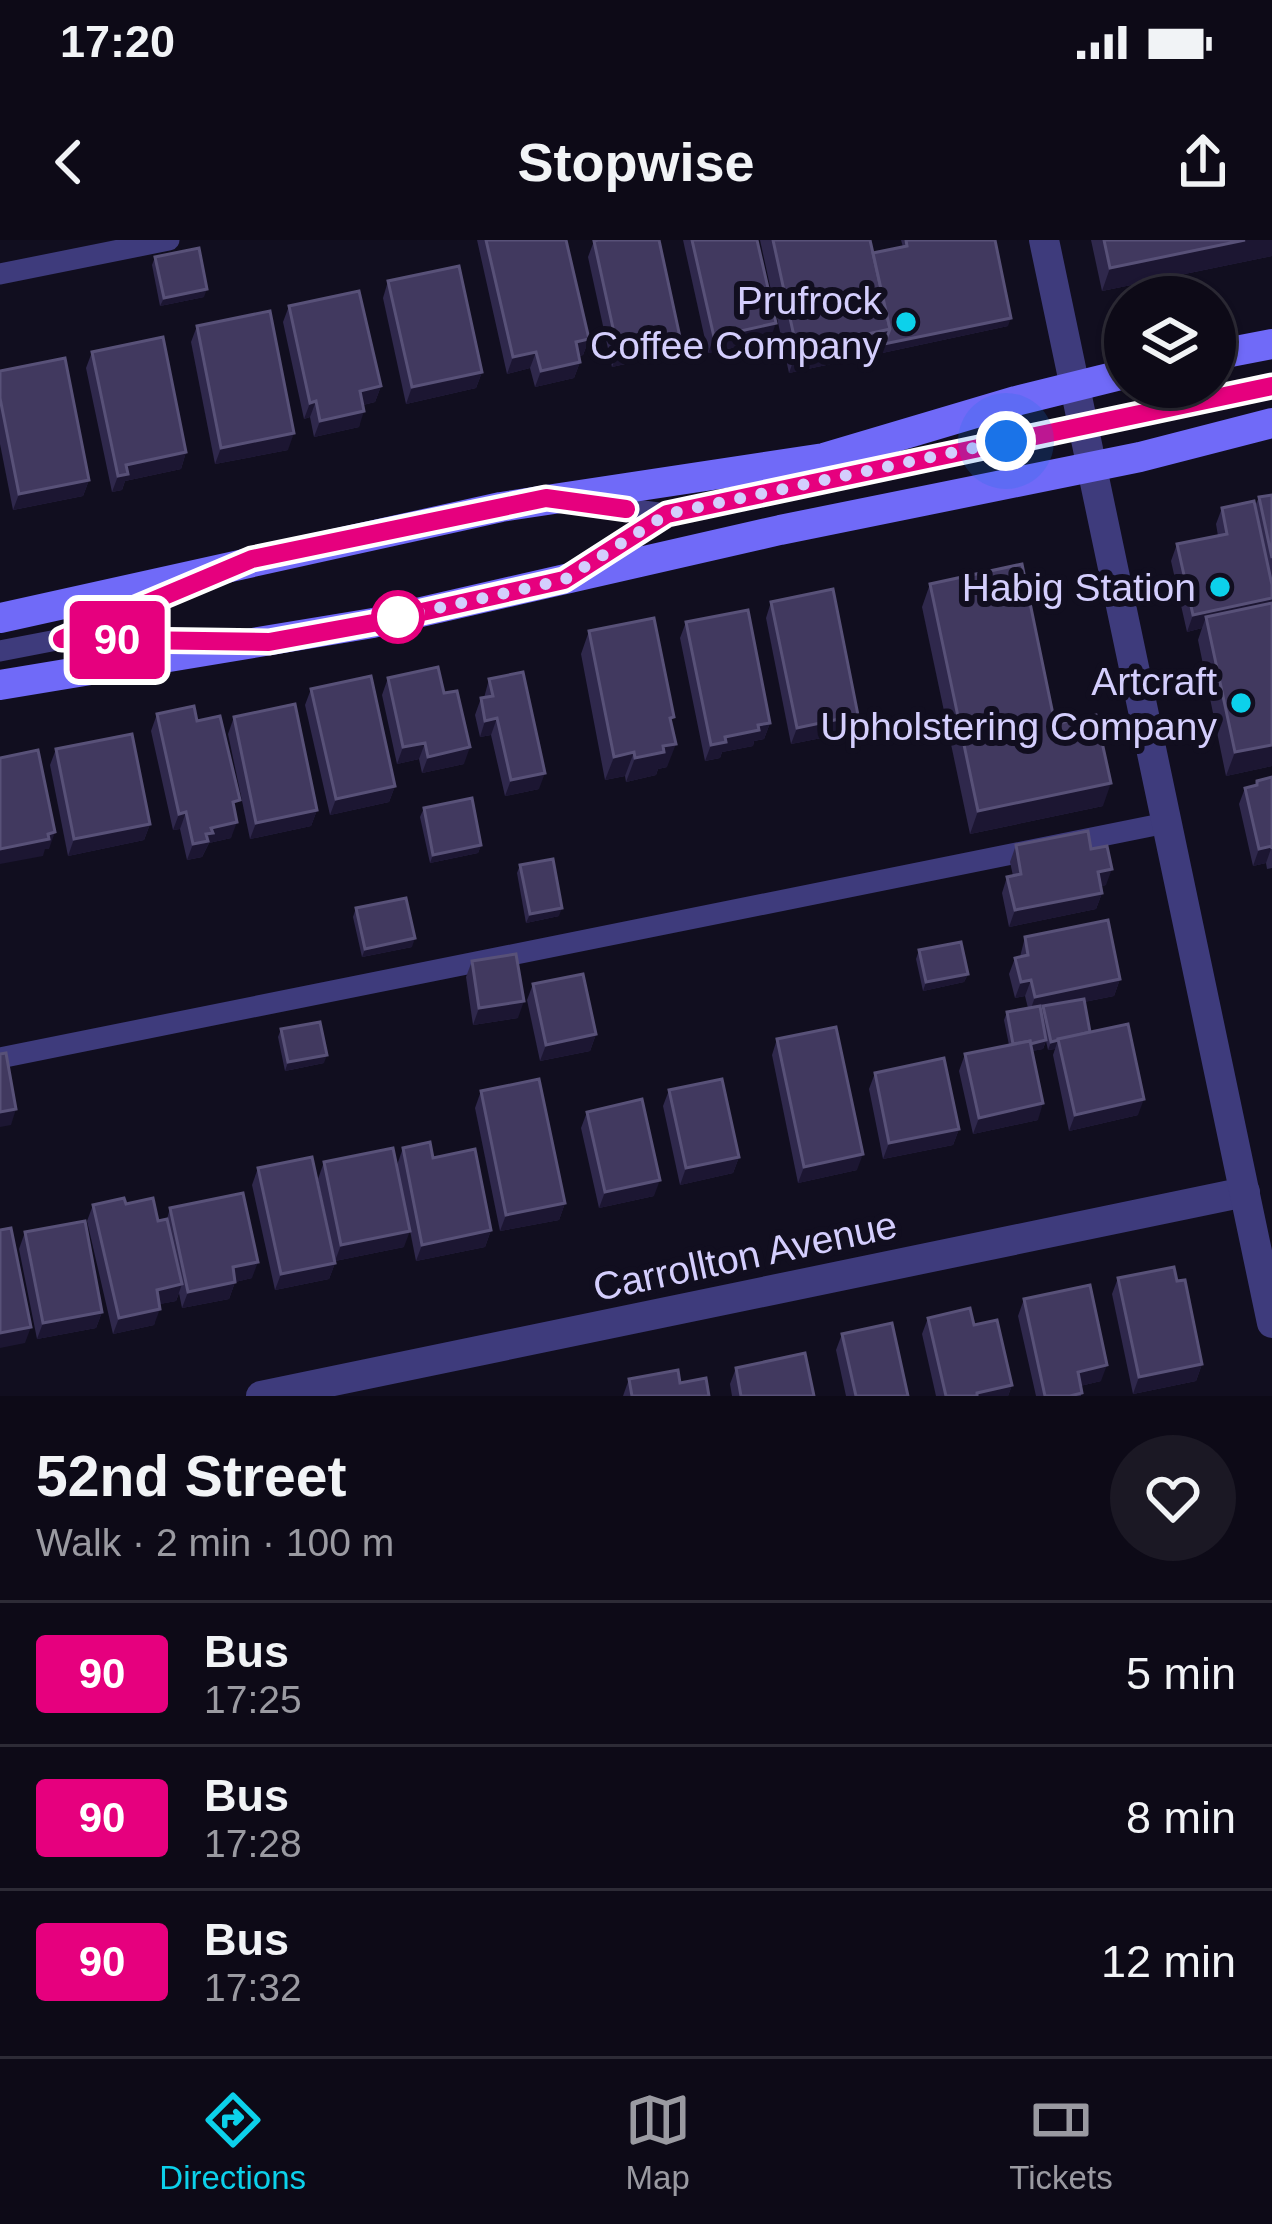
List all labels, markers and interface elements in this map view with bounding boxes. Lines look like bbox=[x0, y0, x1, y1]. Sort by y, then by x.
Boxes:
text: 17:20 bbox=[60, 16, 175, 67]
icon: back bbox=[36, 129, 102, 195]
icon: share bbox=[1170, 129, 1236, 195]
text: Stopwise bbox=[517, 132, 755, 192]
map controls bbox=[1104, 276, 1236, 408]
button: layers bbox=[1104, 276, 1236, 408]
place label: Prufrock Coffee Company bbox=[590, 279, 882, 367]
marker: Prufrock Coffee Company bbox=[893, 309, 919, 335]
your location bbox=[976, 411, 1036, 471]
place label: Habig Station bbox=[962, 566, 1196, 609]
marker: Habig Station bbox=[1207, 574, 1233, 600]
unlabelled marker bbox=[373, 592, 423, 642]
line badge: 90 bbox=[63, 601, 171, 679]
text: 90 bbox=[94, 616, 140, 663]
place label: Artcraft Upholstering Company bbox=[820, 660, 1218, 748]
marker: Artcraft Upholstering Company bbox=[1228, 690, 1254, 716]
street label: Carrollton Avenue bbox=[589, 1203, 901, 1309]
button: heart bbox=[1110, 1435, 1236, 1561]
text: 52nd Street bbox=[36, 1444, 346, 1508]
text: Walk · 2 min · 100 m bbox=[36, 1521, 394, 1564]
text: Bus bbox=[204, 1626, 289, 1677]
text: 5 min bbox=[1126, 1648, 1236, 1699]
text: 90 bbox=[79, 1650, 125, 1697]
text: 17:25 bbox=[204, 1678, 302, 1721]
text: Bus bbox=[204, 1770, 289, 1821]
text: 8 min bbox=[1126, 1792, 1236, 1843]
text: 90 bbox=[79, 1794, 125, 1841]
text: 17:28 bbox=[204, 1822, 302, 1865]
text: Bus bbox=[204, 1914, 289, 1965]
text: 12 min bbox=[1101, 1936, 1236, 1987]
text: 90 bbox=[79, 1938, 125, 1985]
text: 17:32 bbox=[204, 1966, 302, 2009]
tab: Directions bbox=[159, 2087, 306, 2197]
tab: Map bbox=[625, 2087, 691, 2197]
tab: Tickets bbox=[1009, 2087, 1113, 2197]

